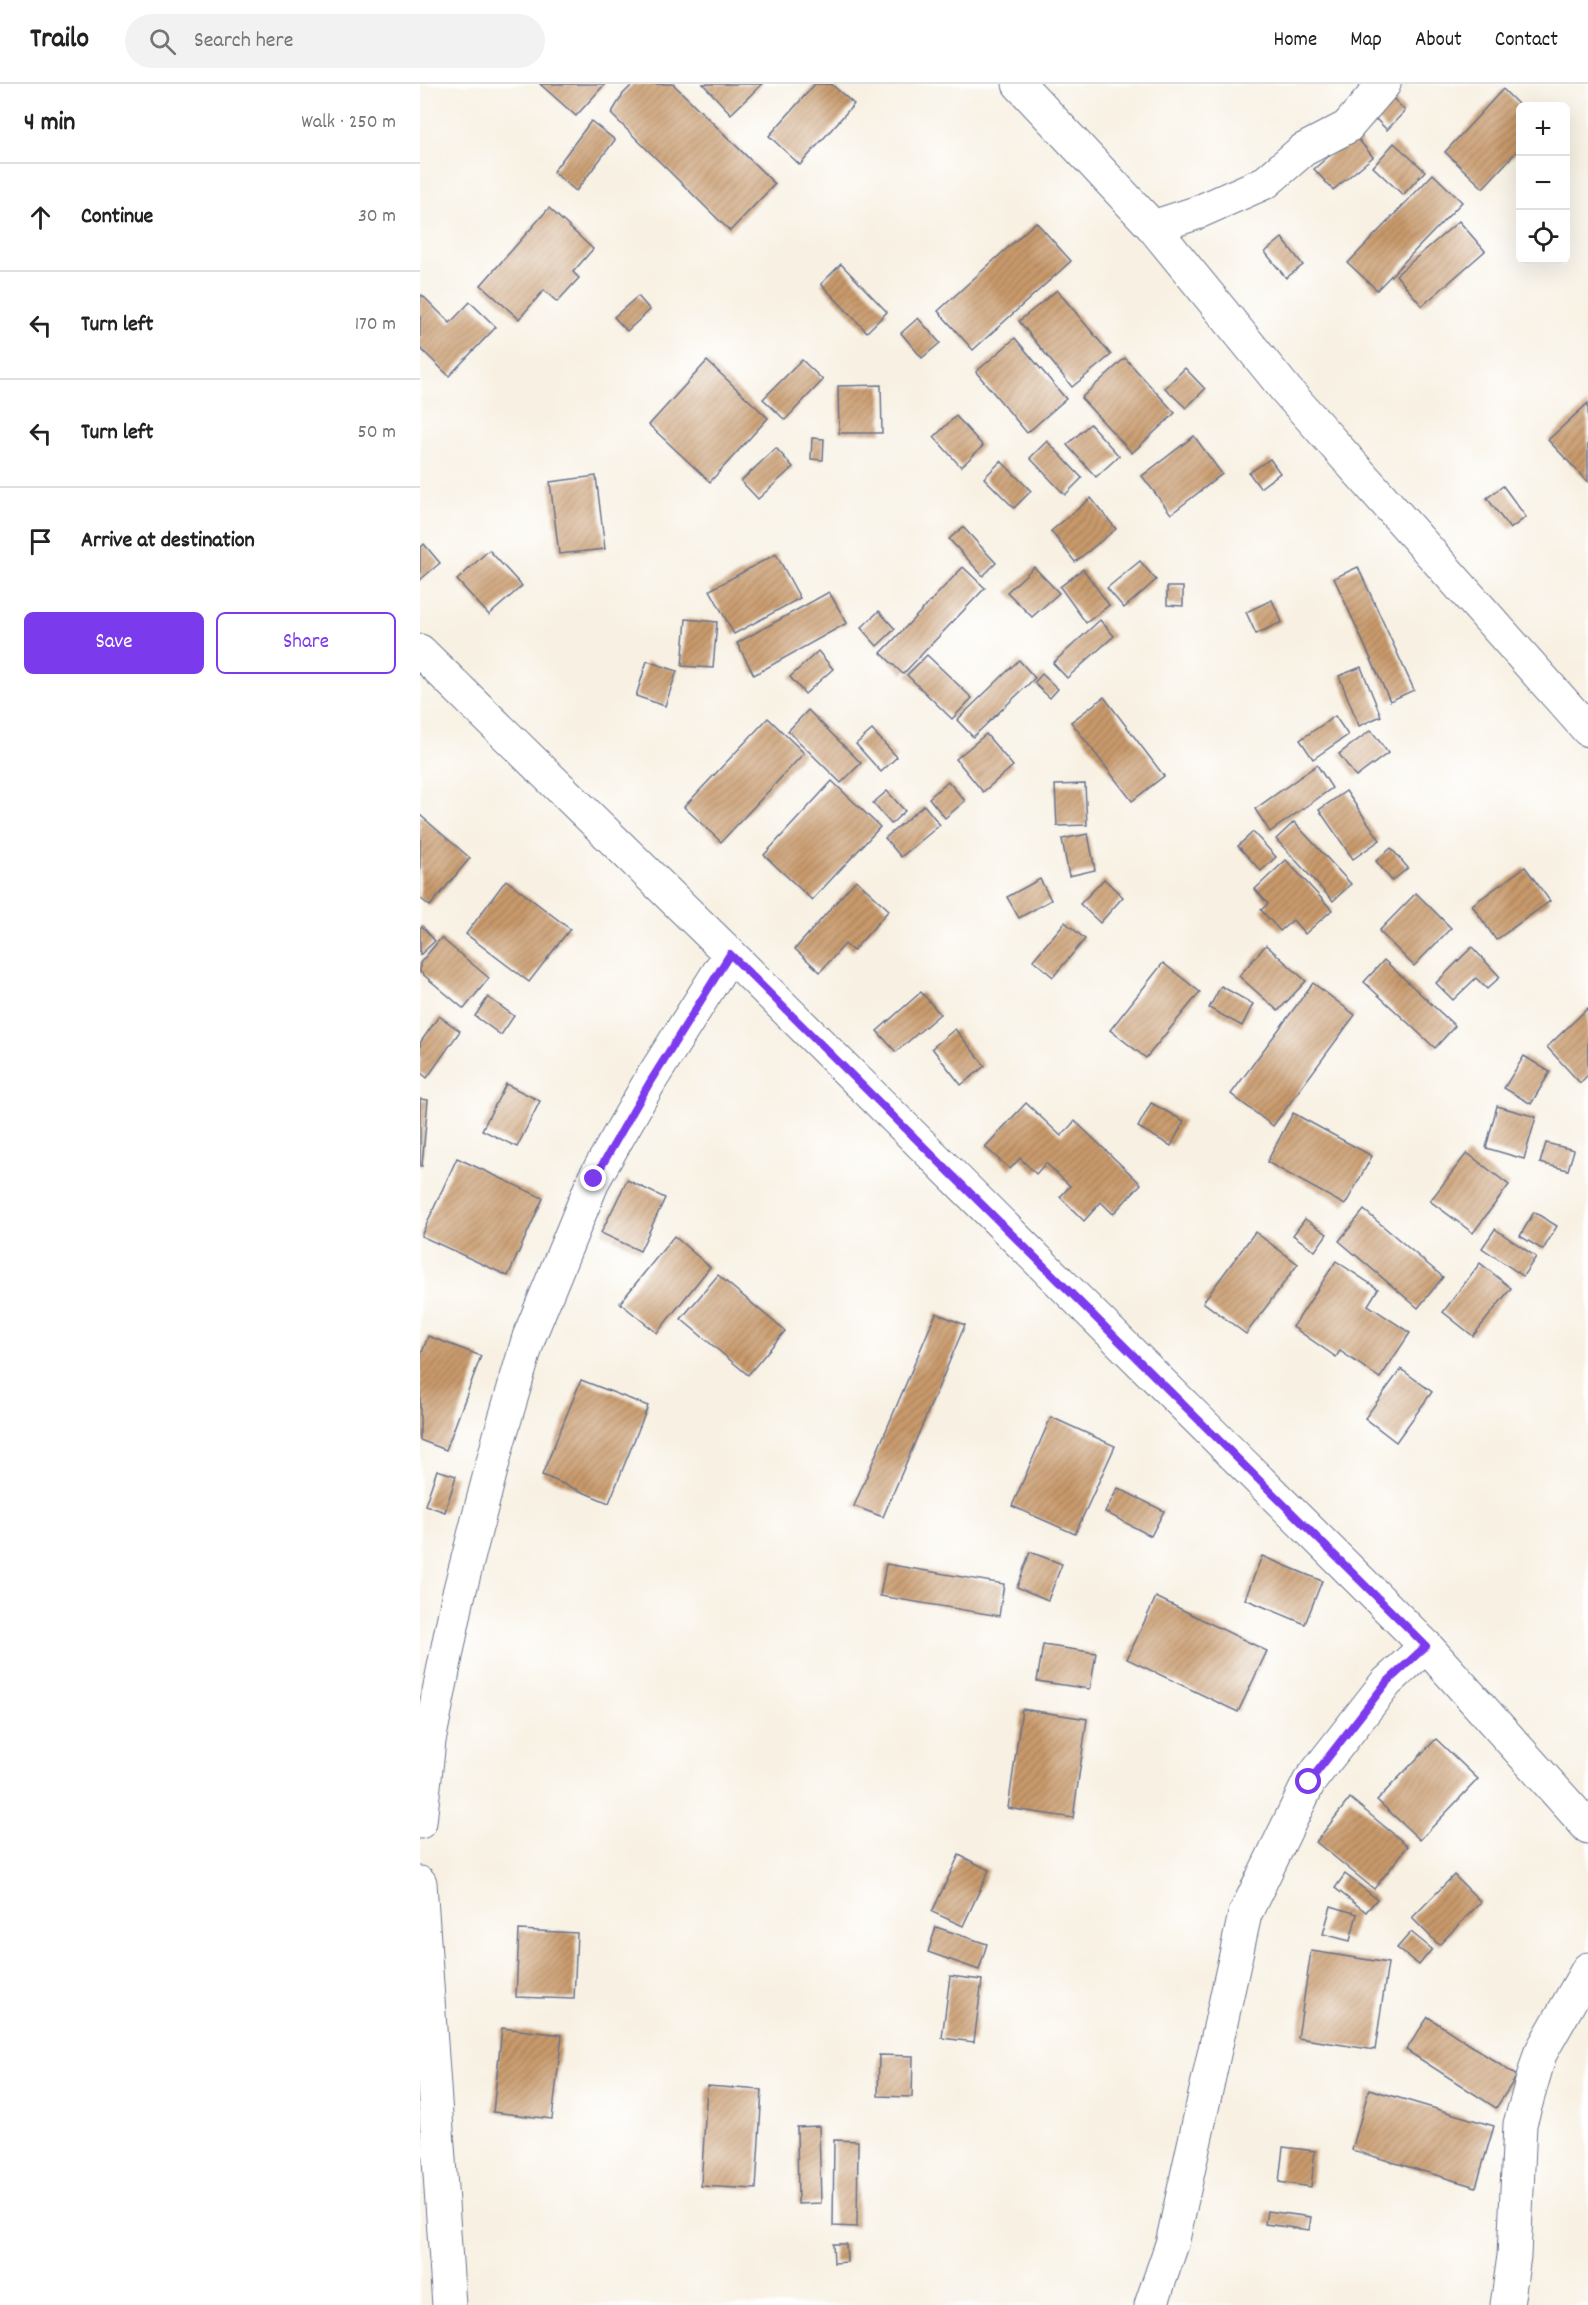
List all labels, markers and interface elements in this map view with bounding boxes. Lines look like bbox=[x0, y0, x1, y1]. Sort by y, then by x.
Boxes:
search box bbox=[125, 14, 545, 68]
text: Trailo bbox=[30, 21, 89, 61]
icon: search bbox=[146, 25, 179, 58]
text: Search here bbox=[194, 26, 293, 57]
text: Home bbox=[1273, 26, 1317, 56]
text: Map bbox=[1350, 26, 1382, 56]
text: About bbox=[1415, 26, 1462, 56]
text: Contact bbox=[1495, 26, 1558, 56]
map controls bbox=[1516, 102, 1570, 264]
button: + bbox=[1516, 102, 1570, 156]
text: 4 min bbox=[24, 105, 75, 142]
text: Walk · 250 m bbox=[301, 109, 396, 137]
button: − bbox=[1516, 156, 1570, 210]
icon: ahead bbox=[24, 201, 57, 234]
text: Continue bbox=[81, 202, 153, 233]
text: 30 m bbox=[358, 203, 396, 231]
button: locate bbox=[1516, 210, 1570, 264]
icon: left bbox=[24, 309, 57, 342]
text: Turn left bbox=[81, 310, 153, 341]
text: 170 m bbox=[355, 311, 396, 339]
icon: left bbox=[24, 417, 57, 450]
text: Turn left bbox=[81, 418, 153, 449]
text: 50 m bbox=[358, 419, 396, 447]
icon: arrive bbox=[24, 525, 57, 558]
text: Arrive at destination bbox=[81, 526, 255, 557]
button: Save bbox=[24, 612, 204, 674]
button: Share bbox=[216, 612, 396, 674]
route end bbox=[580, 1165, 606, 1191]
route start bbox=[1295, 1768, 1321, 1794]

